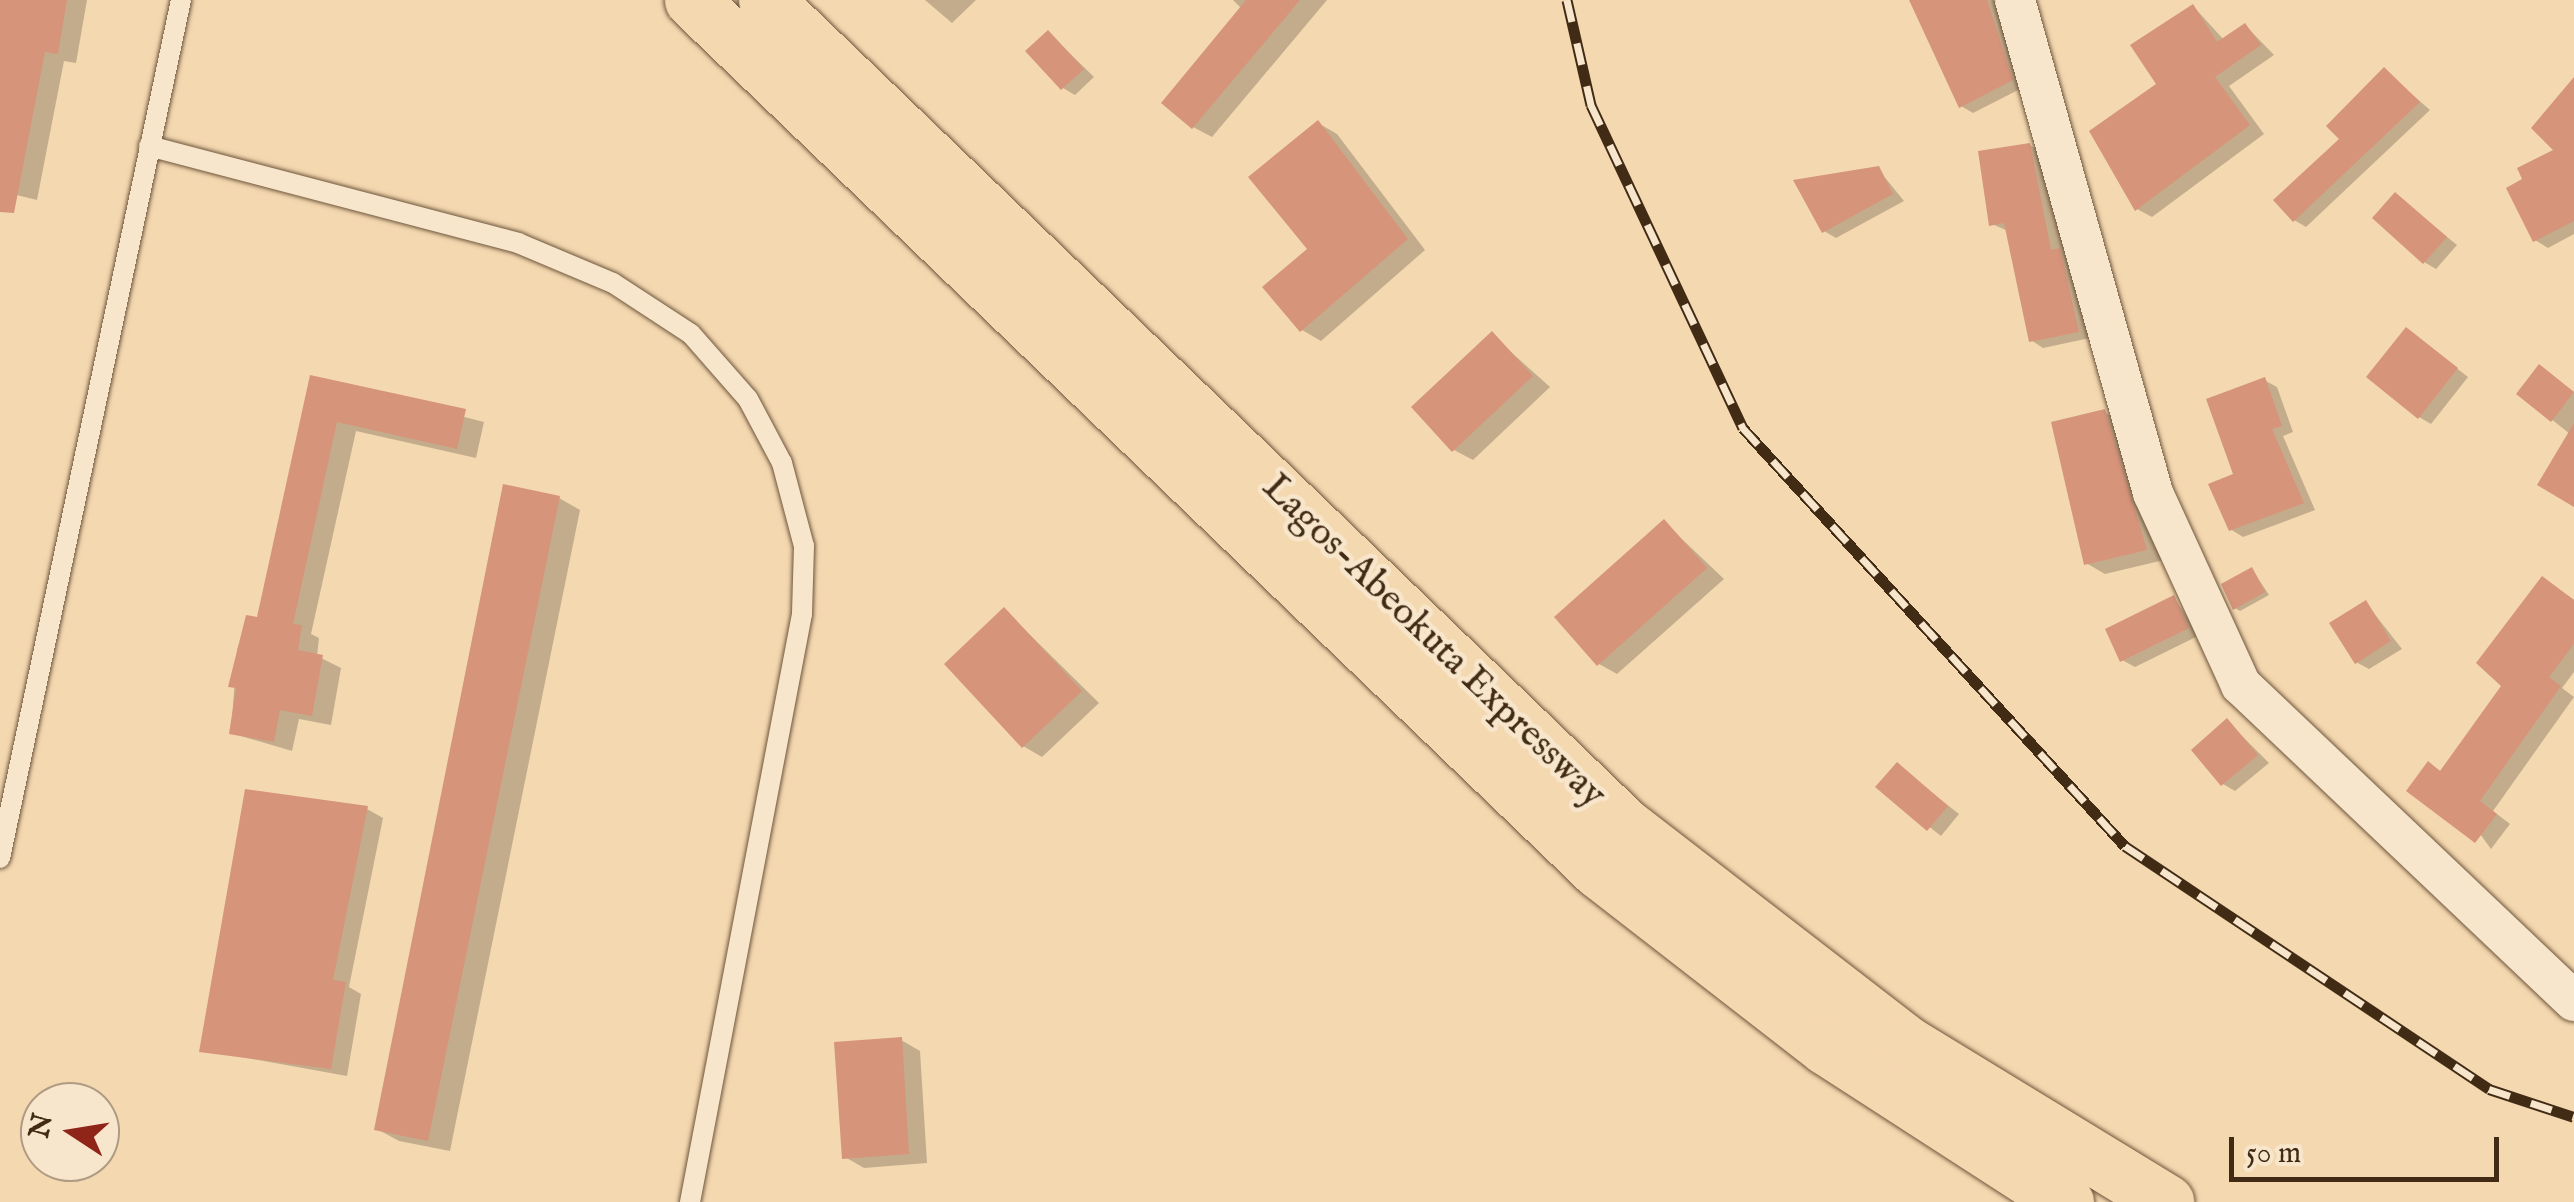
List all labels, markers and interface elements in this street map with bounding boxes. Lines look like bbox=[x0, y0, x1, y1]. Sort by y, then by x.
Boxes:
street label: Lagos-Abeokuta Expressway bbox=[1252, 466, 1614, 818]
north arrow bbox=[20, 1082, 120, 1182]
text: N bbox=[22, 1111, 62, 1142]
scale bar bbox=[2234, 1117, 2504, 1179]
text: 50 m bbox=[2246, 1135, 2301, 1173]

